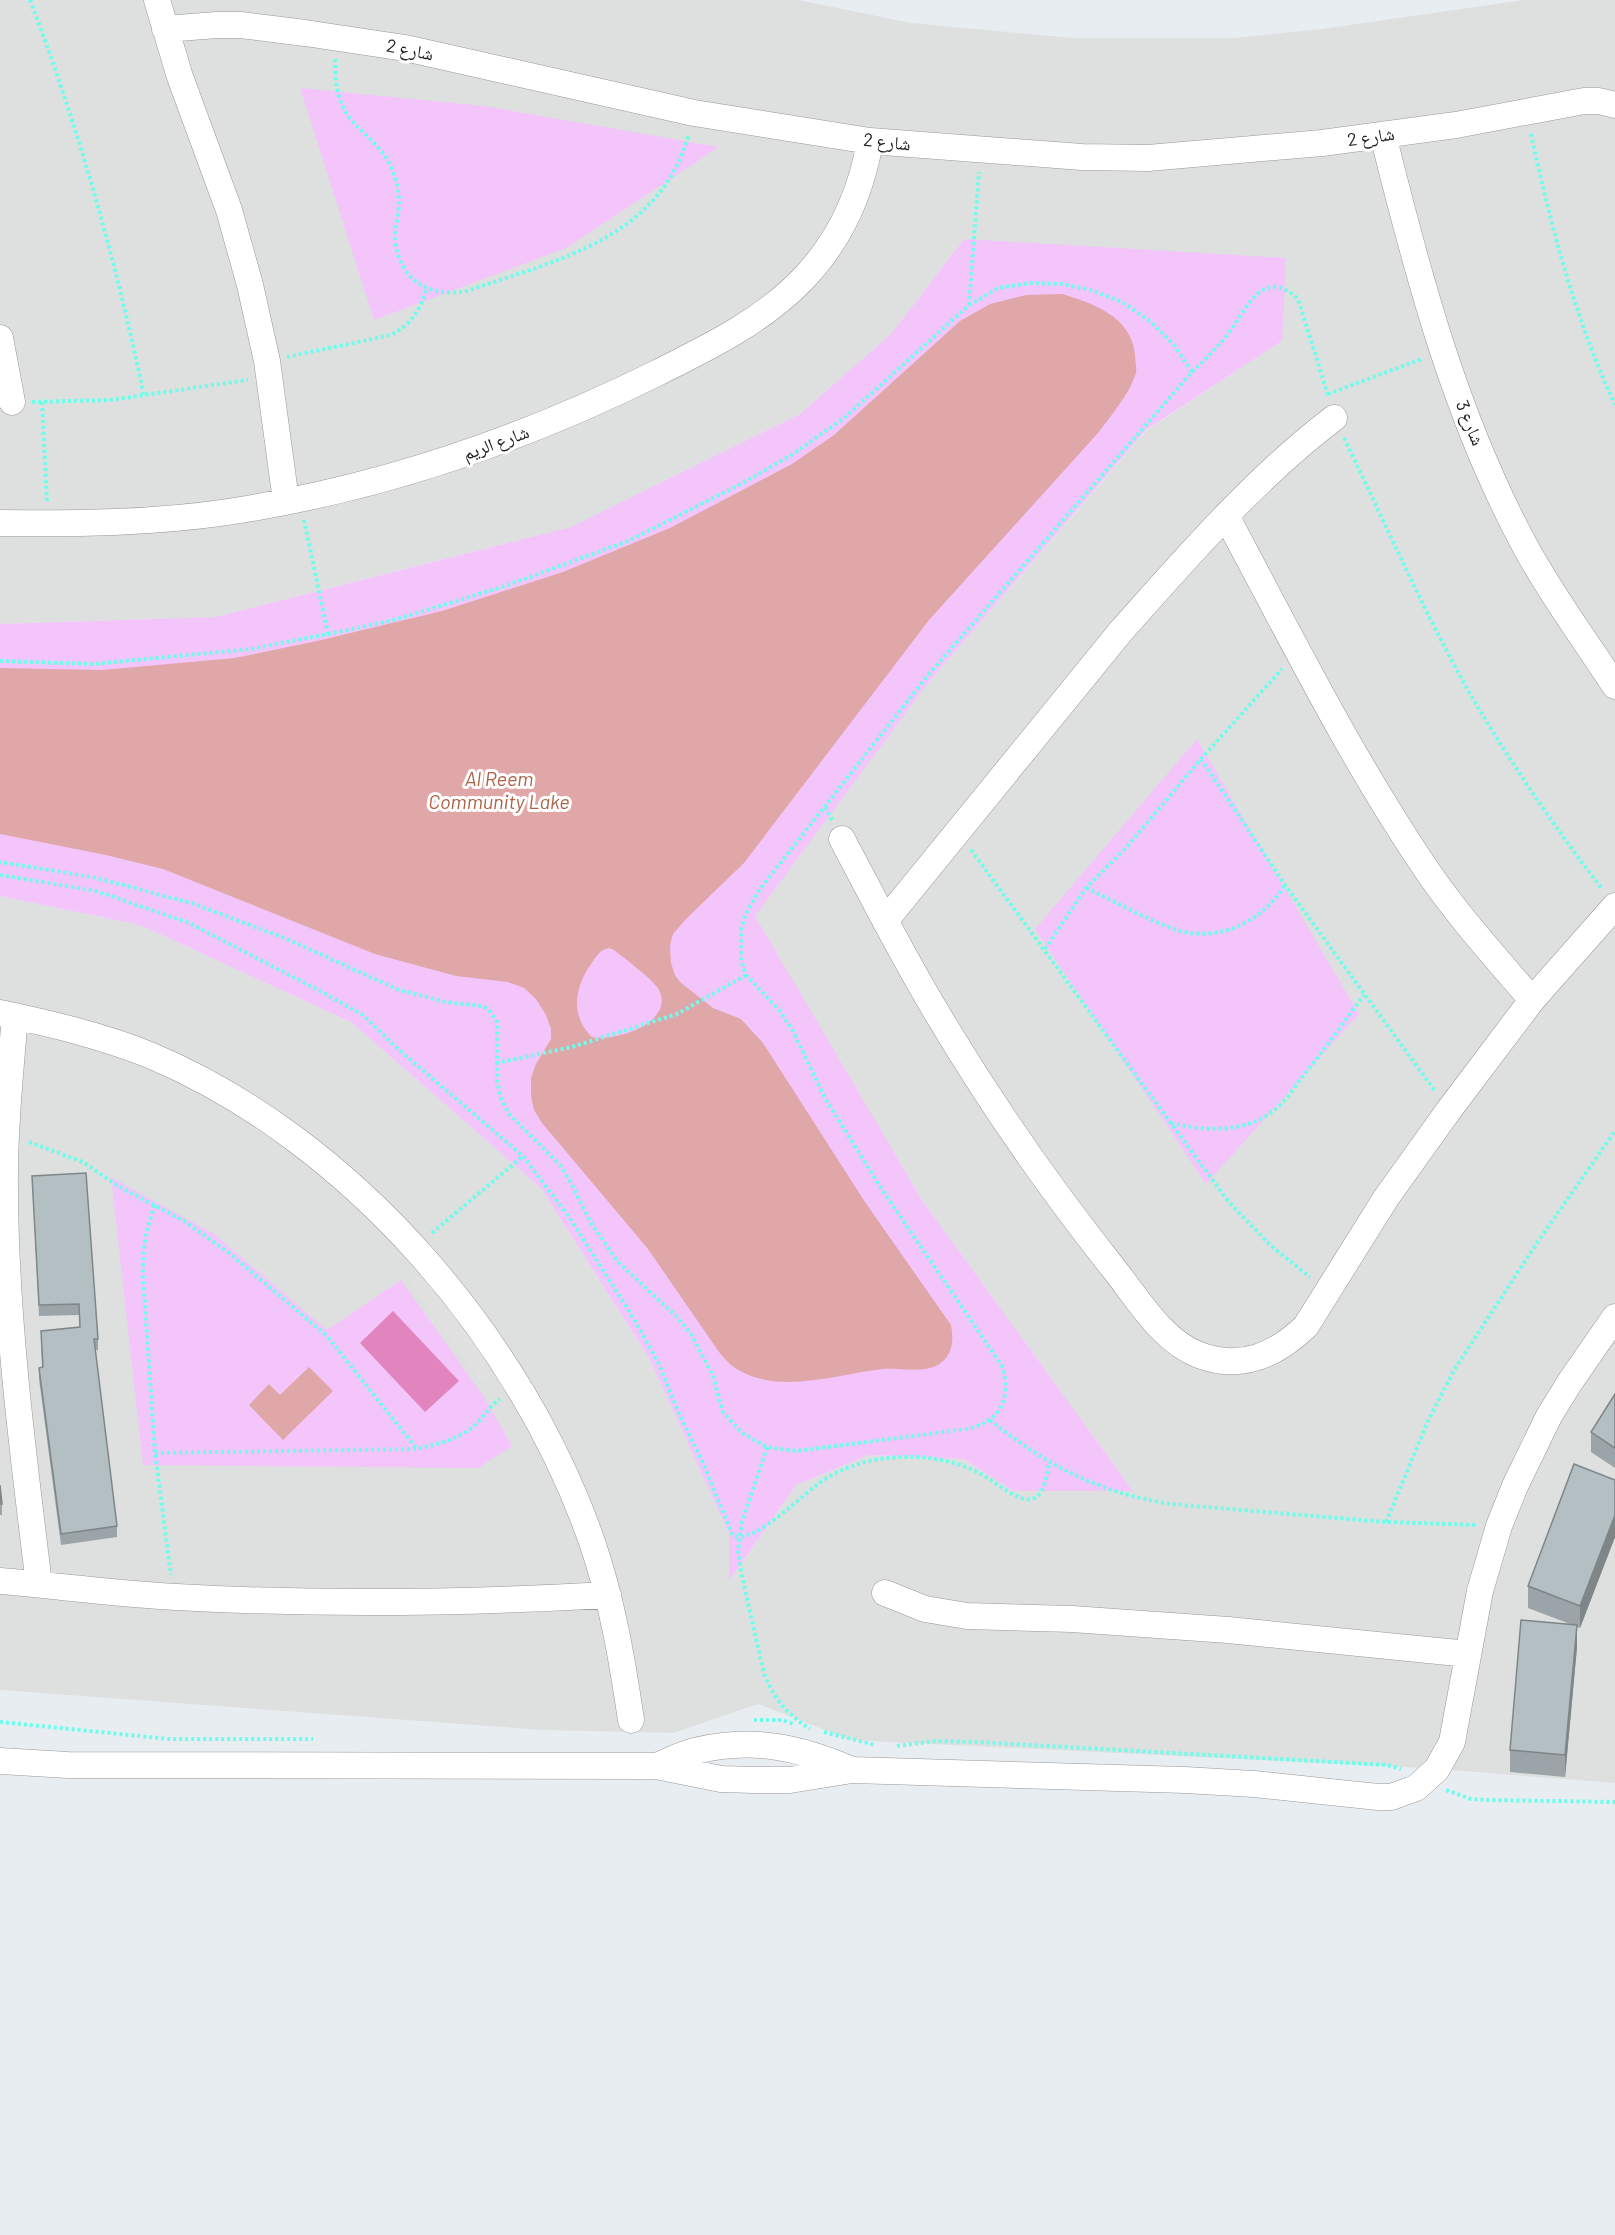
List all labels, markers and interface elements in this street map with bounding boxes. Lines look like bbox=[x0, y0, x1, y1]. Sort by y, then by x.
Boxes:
street label: شارع 2 bbox=[385, 34, 436, 65]
street label: شارع 2 bbox=[1346, 122, 1396, 151]
street label: شارع 2 bbox=[862, 128, 912, 155]
street label: شارع 3 bbox=[1451, 397, 1490, 449]
street label: شارع الريم bbox=[460, 420, 532, 466]
water label: Al Reem Community Lake bbox=[428, 766, 570, 813]

